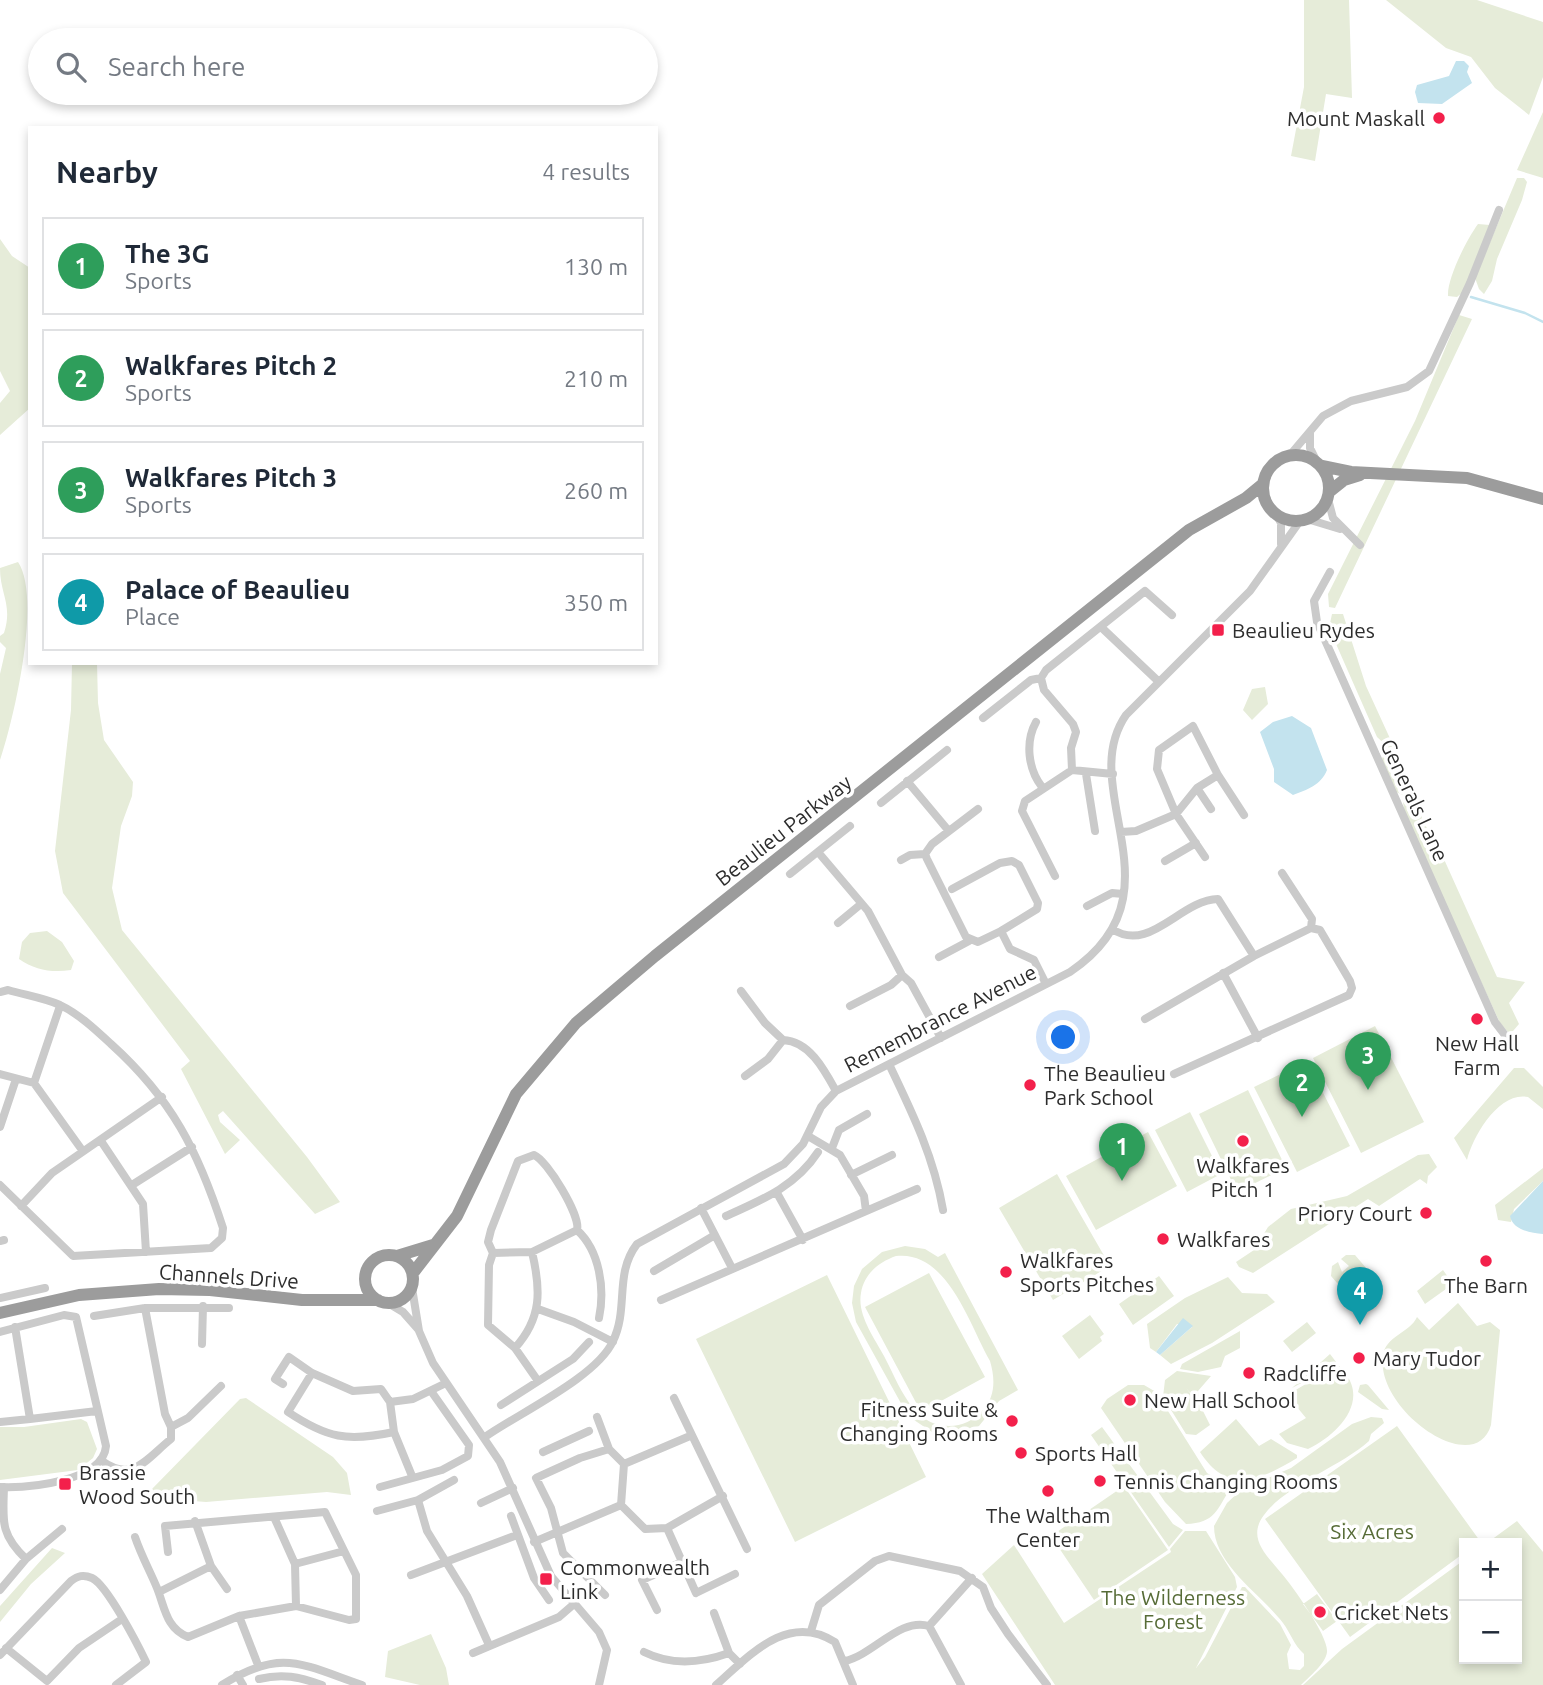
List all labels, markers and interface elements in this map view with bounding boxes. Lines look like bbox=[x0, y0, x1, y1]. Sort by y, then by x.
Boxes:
search box bbox=[28, 28, 658, 105]
icon: search bbox=[52, 48, 90, 86]
text: Search here bbox=[108, 52, 245, 81]
place label: Mount Maskall bbox=[1287, 106, 1425, 130]
marker: Mount Maskall bbox=[1431, 110, 1447, 126]
text: Nearby bbox=[56, 155, 158, 189]
text: 4 results bbox=[542, 159, 630, 184]
text: The 3G bbox=[125, 239, 210, 268]
text: 1 bbox=[75, 254, 87, 279]
text: 130 m bbox=[564, 254, 628, 279]
text: Sports bbox=[125, 268, 192, 293]
text: Walkfares Pitch 2 bbox=[125, 351, 337, 380]
text: 2 bbox=[75, 366, 87, 391]
text: 210 m bbox=[564, 366, 628, 391]
text: Sports bbox=[125, 380, 192, 405]
text: Walkfares Pitch 3 bbox=[125, 463, 337, 492]
text: 3 bbox=[75, 478, 87, 503]
text: 260 m bbox=[564, 478, 628, 503]
text: Sports bbox=[125, 492, 192, 517]
text: Palace of Beaulieu bbox=[125, 575, 350, 604]
text: 4 bbox=[75, 590, 87, 615]
text: 350 m bbox=[564, 590, 628, 615]
text: Place bbox=[125, 604, 180, 629]
place label: Beaulieu Rydes bbox=[1232, 618, 1375, 642]
marker: Beaulieu Rydes bbox=[1210, 622, 1226, 638]
street label: Generals Lane bbox=[1376, 735, 1454, 865]
street label: Beaulieu Parkway bbox=[710, 770, 856, 890]
street label: Remembrance Avenue bbox=[840, 959, 1040, 1077]
marker: New Hall Farm bbox=[1469, 1011, 1485, 1027]
your location bbox=[1046, 1020, 1080, 1054]
place label: New Hall Farm bbox=[1435, 1031, 1519, 1079]
pin: 3 bbox=[1345, 1032, 1391, 1090]
pin: 2 bbox=[1279, 1059, 1325, 1117]
place label: The Beaulieu Park School bbox=[1044, 1061, 1166, 1109]
marker: The Beaulieu Park School bbox=[1022, 1077, 1038, 1093]
pin: 1 bbox=[1099, 1123, 1145, 1181]
marker: Walkfares Pitch 1 bbox=[1235, 1133, 1251, 1149]
place label: Walkfares Pitch 1 bbox=[1196, 1153, 1290, 1201]
place label: Priory Court bbox=[1297, 1201, 1412, 1225]
marker: Priory Court bbox=[1418, 1205, 1434, 1221]
place label: Walkfares bbox=[1177, 1227, 1270, 1251]
marker: Walkfares bbox=[1155, 1231, 1171, 1247]
place label: Walkfares Sports Pitches bbox=[1020, 1248, 1154, 1296]
marker: The Barn bbox=[1478, 1253, 1494, 1269]
street label: Channels Drive bbox=[158, 1259, 300, 1293]
marker: Walkfares Sports Pitches bbox=[998, 1264, 1014, 1280]
pin: 4 bbox=[1337, 1267, 1383, 1325]
place label: The Barn bbox=[1444, 1273, 1528, 1297]
place label: Mary Tudor bbox=[1373, 1346, 1481, 1370]
marker: Mary Tudor bbox=[1351, 1350, 1367, 1366]
place label: Radcliffe bbox=[1263, 1361, 1347, 1385]
marker: Radcliffe bbox=[1241, 1365, 1257, 1381]
place label: New Hall School bbox=[1144, 1388, 1296, 1412]
marker: New Hall School bbox=[1122, 1392, 1138, 1408]
place label: Fitness Suite & Changing Rooms bbox=[839, 1397, 998, 1445]
marker: Fitness Suite & Changing Rooms bbox=[1004, 1413, 1020, 1429]
place label: Sports Hall bbox=[1035, 1441, 1137, 1465]
marker: Sports Hall bbox=[1013, 1445, 1029, 1461]
place label: Brassie Wood South bbox=[79, 1460, 195, 1508]
place label: Tennis Changing Rooms bbox=[1114, 1469, 1338, 1493]
marker: Tennis Changing Rooms bbox=[1092, 1473, 1108, 1489]
marker: Brassie Wood South bbox=[57, 1476, 73, 1492]
marker: The Waltham Center bbox=[1040, 1483, 1056, 1499]
place label: The Waltham Center bbox=[986, 1503, 1110, 1551]
park label: Six Acres bbox=[1330, 1519, 1414, 1543]
map controls bbox=[1459, 1538, 1522, 1664]
button: + bbox=[1459, 1538, 1522, 1601]
place label: Commonwealth Link bbox=[560, 1555, 710, 1603]
marker: Commonwealth Link bbox=[538, 1571, 554, 1587]
park label: The Wilderness Forest bbox=[1101, 1585, 1245, 1633]
place label: Cricket Nets bbox=[1334, 1600, 1449, 1624]
button: − bbox=[1459, 1601, 1522, 1664]
marker: Cricket Nets bbox=[1312, 1604, 1328, 1620]

